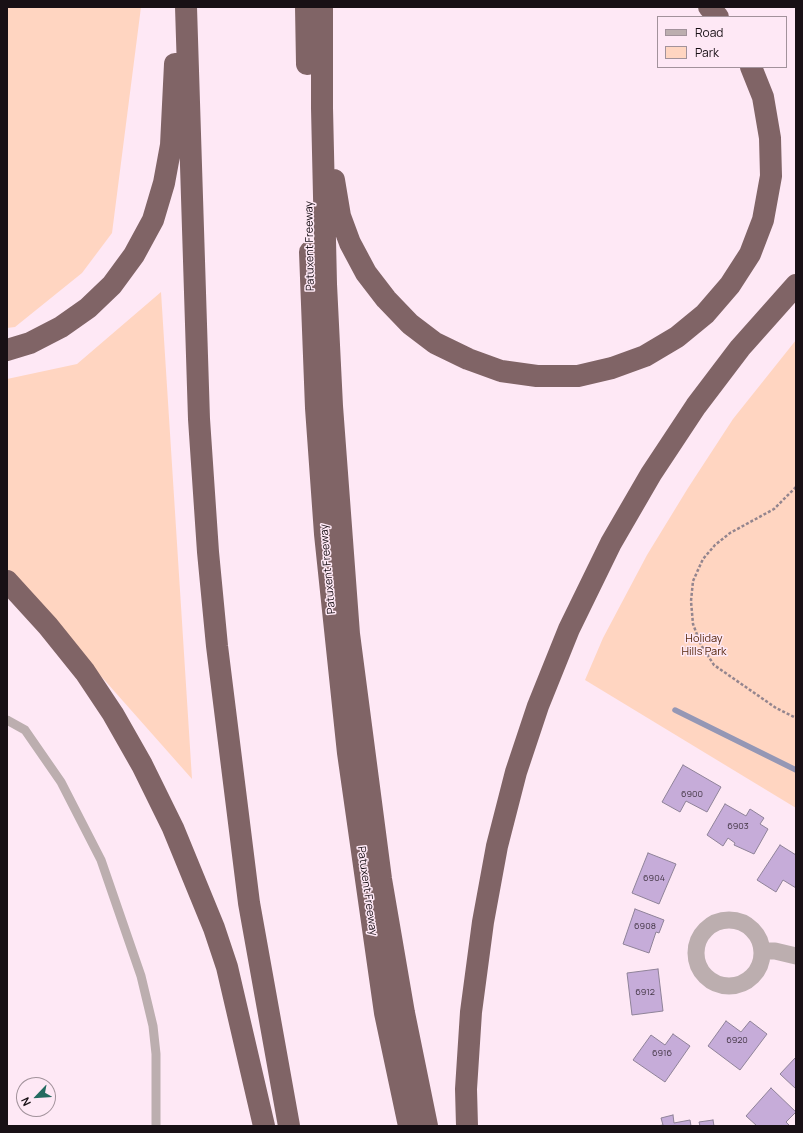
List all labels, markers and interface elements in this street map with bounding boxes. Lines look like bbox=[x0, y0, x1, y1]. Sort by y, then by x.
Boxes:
legend bbox=[657, 16, 787, 68]
text: Road bbox=[695, 24, 723, 41]
text: Park bbox=[695, 44, 719, 61]
street label: Patuxent Freeway bbox=[303, 201, 317, 291]
street label: Patuxent Freeway bbox=[317, 524, 339, 614]
park label: Holiday Hills Park bbox=[681, 632, 727, 658]
house number: 6900 bbox=[681, 789, 703, 799]
house number: 6903 bbox=[727, 821, 749, 831]
street label: Patuxent Freeway bbox=[354, 845, 380, 937]
house number: 6904 bbox=[643, 873, 665, 883]
house number: 6908 bbox=[634, 921, 656, 931]
house number: 6912 bbox=[635, 987, 655, 997]
house number: 6920 bbox=[726, 1035, 748, 1045]
house number: 6916 bbox=[652, 1048, 672, 1058]
north arrow bbox=[16, 1077, 56, 1117]
text: N bbox=[17, 1095, 34, 1109]

